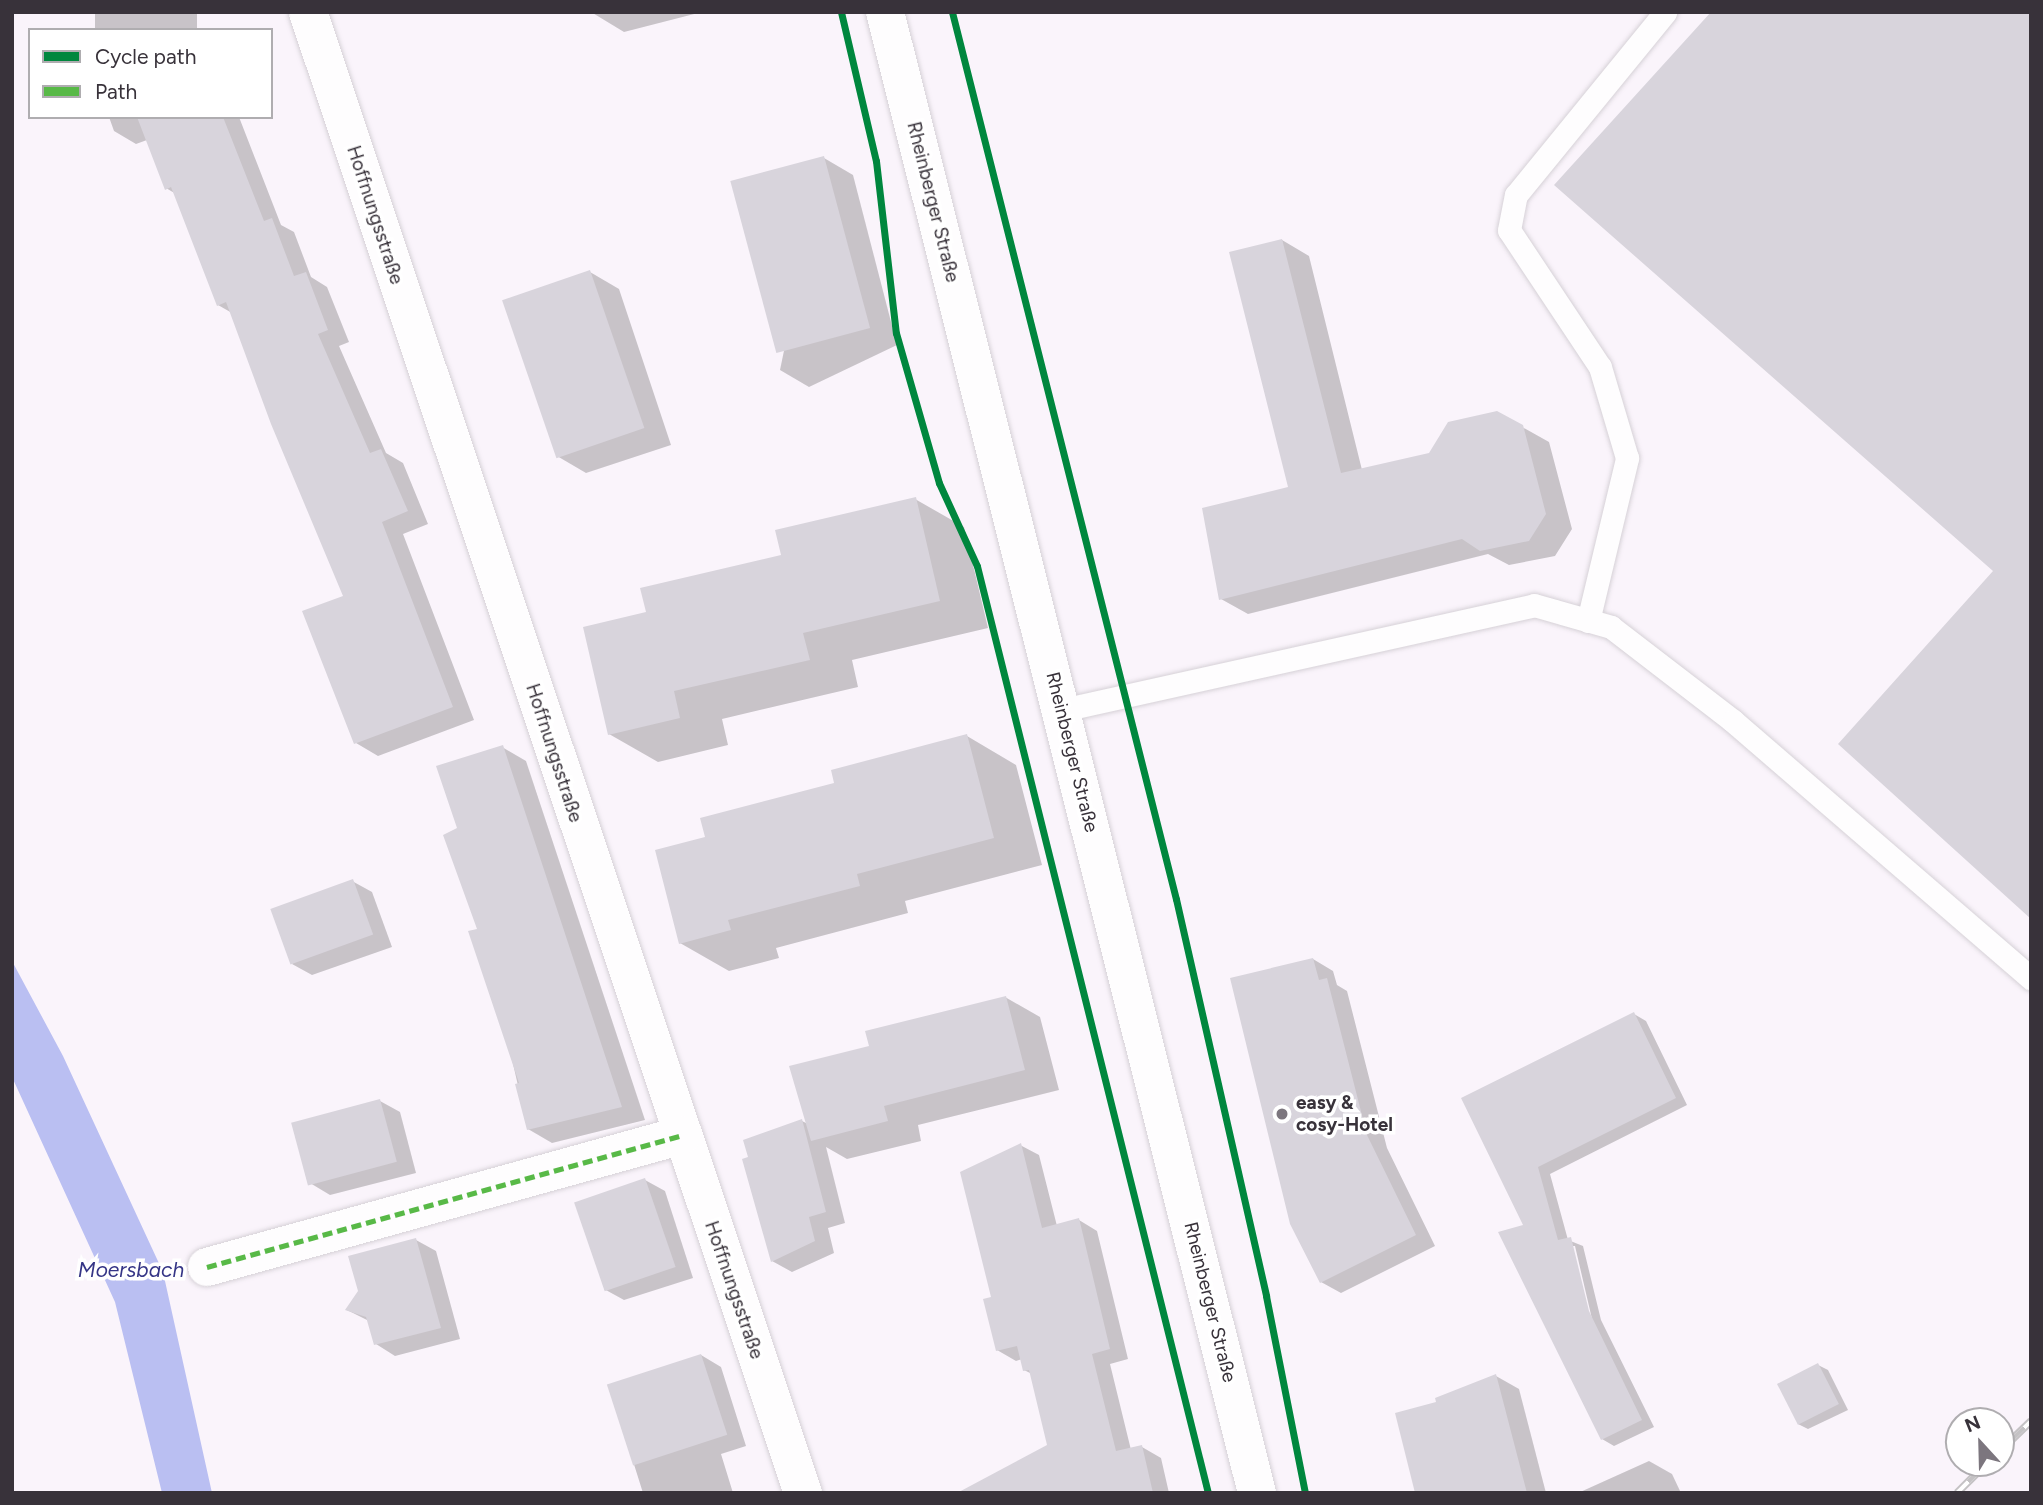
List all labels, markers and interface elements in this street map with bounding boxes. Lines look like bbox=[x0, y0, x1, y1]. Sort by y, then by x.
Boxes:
legend bbox=[28, 28, 273, 119]
text: Cycle path bbox=[95, 44, 196, 69]
text: Path bbox=[95, 79, 137, 104]
street label: Rheinberger Straße bbox=[902, 119, 964, 285]
street label: Hoffnungsstraße bbox=[342, 143, 408, 287]
street label: Rheinberger Straße bbox=[1041, 669, 1103, 835]
street label: Hoffnungsstraße bbox=[521, 681, 587, 825]
place label: easy & cosy-Hotel bbox=[1296, 1092, 1393, 1136]
marker: easy & cosy-Hotel bbox=[1274, 1106, 1290, 1122]
street label: Hoffnungsstraße bbox=[700, 1218, 768, 1362]
street label: Rheinberger Straße bbox=[1179, 1219, 1241, 1385]
water label: Moersbach bbox=[78, 1257, 184, 1283]
north arrow bbox=[1945, 1407, 2015, 1477]
text: N bbox=[1962, 1411, 1984, 1437]

